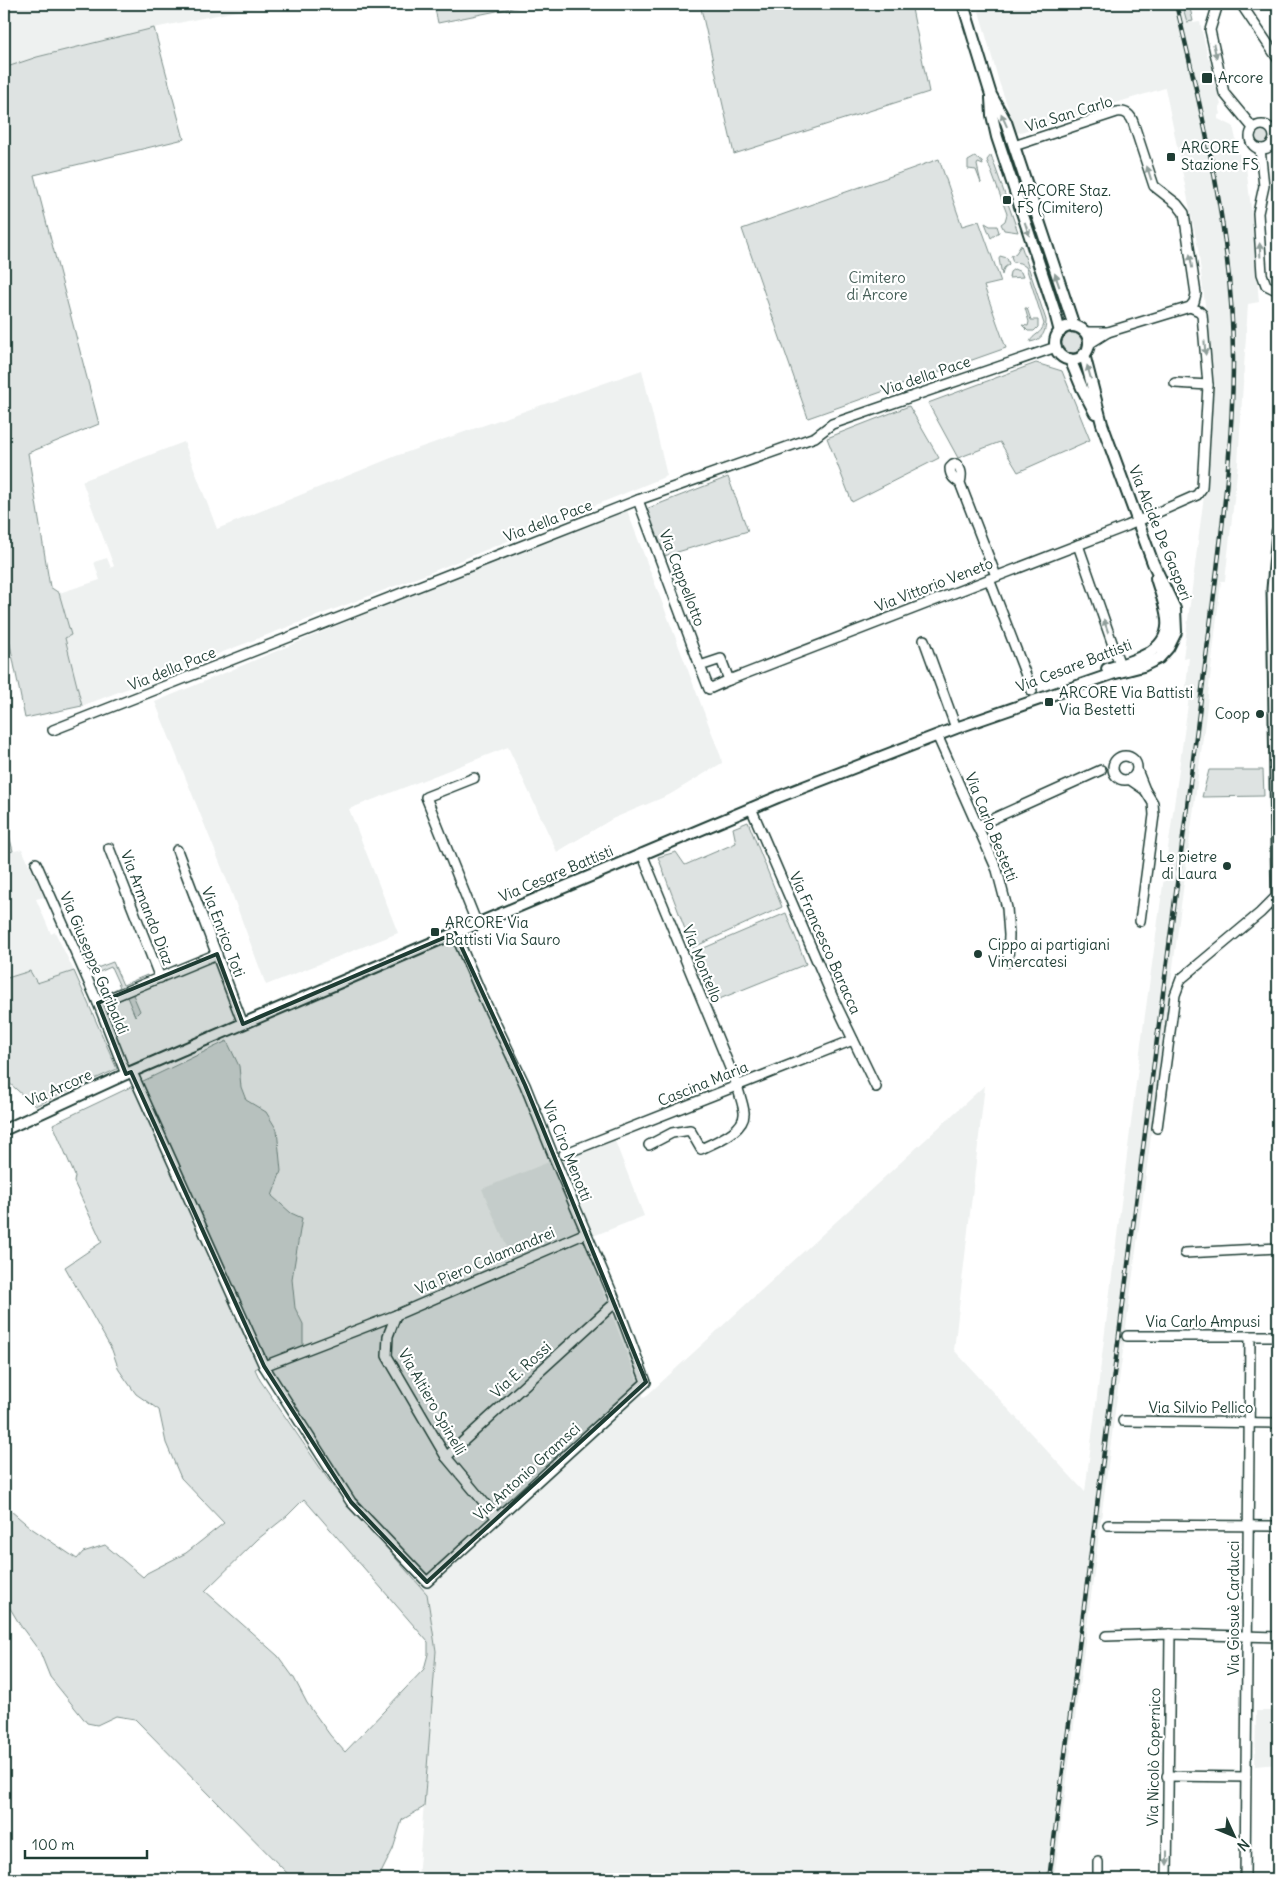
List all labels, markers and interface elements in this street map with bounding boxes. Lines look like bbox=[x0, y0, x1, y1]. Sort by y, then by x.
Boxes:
one-way arrow bbox=[1211, 43, 1219, 58]
place label: Arcore bbox=[1218, 68, 1263, 87]
marker: Arcore bbox=[1200, 71, 1214, 85]
street label: Via San Carlo bbox=[1023, 91, 1115, 136]
one-way arrow bbox=[999, 113, 1007, 127]
place label: ARCORE Stazione FS bbox=[1181, 138, 1259, 174]
marker: ARCORE Stazione FS bbox=[1165, 151, 1177, 163]
one-way arrow bbox=[1145, 166, 1153, 181]
place label: ARCORE Staz. FS (Cimitero) bbox=[1017, 181, 1111, 217]
marker: ARCORE Staz. FS (Cimitero) bbox=[1001, 194, 1013, 206]
one-way arrow bbox=[1024, 221, 1032, 236]
one-way arrow bbox=[1256, 242, 1264, 258]
one-way arrow bbox=[1187, 252, 1195, 268]
park label: Cimitero di Arcore bbox=[846, 268, 908, 304]
one-way arrow bbox=[1053, 272, 1061, 287]
one-way arrow bbox=[1201, 340, 1209, 356]
street label: Via della Pace bbox=[879, 351, 973, 400]
one-way arrow bbox=[1085, 365, 1093, 380]
street label: Via Alcide De Gasperi bbox=[1125, 463, 1196, 603]
street label: Via della Pace bbox=[501, 495, 595, 546]
street label: Via Cappellotto bbox=[655, 527, 710, 629]
street label: Via Vittorio Veneto bbox=[872, 553, 995, 616]
one-way arrow bbox=[1101, 618, 1109, 633]
street label: Via Cesare Battisti bbox=[1013, 635, 1134, 696]
street label: Via della Pace bbox=[125, 642, 219, 695]
place label: ARCORE Via Battisti Via Bestetti bbox=[1059, 683, 1193, 719]
marker: ARCORE Via Battisti Via Bestetti bbox=[1043, 696, 1055, 708]
place label: Coop bbox=[1215, 704, 1250, 723]
marker: Coop bbox=[1254, 708, 1266, 720]
street label: Via Carlo Bestetti bbox=[961, 770, 1022, 884]
street label: Via Cesare Battisti bbox=[496, 841, 616, 906]
place label: Le pietre di Laura bbox=[1159, 847, 1217, 883]
street label: Via Armando Diaz bbox=[117, 848, 178, 968]
marker: Le pietre di Laura bbox=[1221, 860, 1233, 872]
street label: Via Francesco Baracca bbox=[785, 869, 866, 1017]
street label: Via Enrico Toti bbox=[198, 884, 249, 980]
street label: Via Giuseppe Garibaldi bbox=[56, 889, 133, 1037]
place label: ARCORE Via Battisti Via Sauro bbox=[445, 913, 561, 949]
street label: Via Montello bbox=[678, 922, 727, 1005]
marker: ARCORE Via Battisti Via Sauro bbox=[429, 926, 441, 938]
place label: Cippo ai partigiani Vimercatesi bbox=[988, 935, 1110, 971]
marker: Cippo ai partigiani Vimercatesi bbox=[972, 948, 984, 960]
street label: Cascina Maria bbox=[655, 1057, 751, 1110]
street label: Via Arcore bbox=[23, 1065, 95, 1110]
street label: Via Ciro Menotti bbox=[539, 1098, 596, 1204]
street label: Via Piero Calamandrei bbox=[412, 1223, 558, 1299]
street label: Via Carlo Ampusi bbox=[1146, 1312, 1260, 1331]
street label: Via E. Rossi bbox=[486, 1337, 555, 1402]
street label: Via Altiero Spinelli bbox=[394, 1345, 471, 1458]
street label: Via Silvio Pellico bbox=[1148, 1398, 1254, 1417]
street label: Via Antonio Gramsci bbox=[469, 1419, 584, 1524]
street label: Via Giosuè Carducci bbox=[1224, 1541, 1243, 1675]
street label: Via Nicolò Copernico bbox=[1143, 1687, 1164, 1826]
north arrow bbox=[1210, 1810, 1260, 1860]
scale bar bbox=[25, 1828, 148, 1860]
text: 100 m bbox=[32, 1835, 74, 1854]
text: N bbox=[1234, 1835, 1253, 1855]
one-way arrow bbox=[1163, 1850, 1171, 1866]

